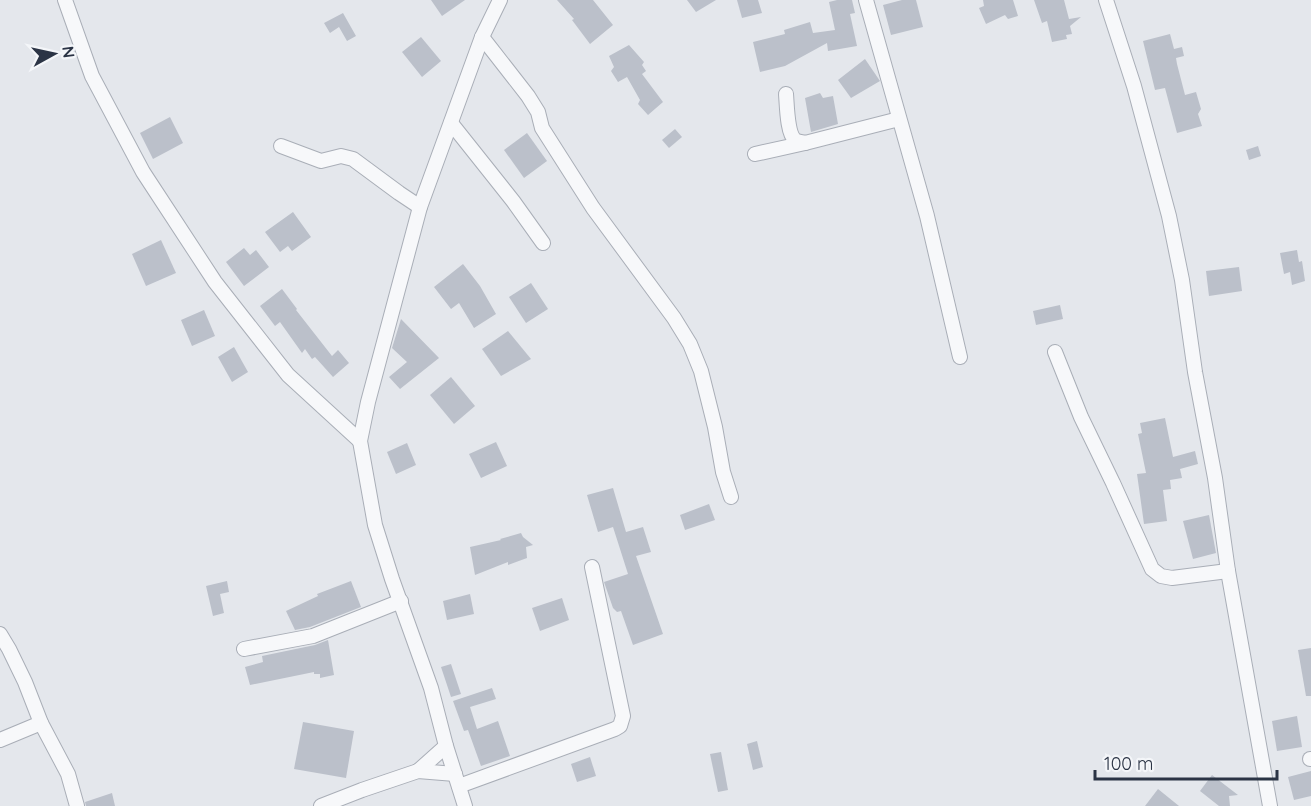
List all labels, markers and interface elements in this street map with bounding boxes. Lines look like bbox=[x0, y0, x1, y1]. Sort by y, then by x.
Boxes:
north arrow bbox=[24, 24, 84, 84]
text: N bbox=[58, 45, 80, 59]
scale bar bbox=[1095, 743, 1276, 781]
text: 100 m bbox=[1104, 752, 1153, 775]

